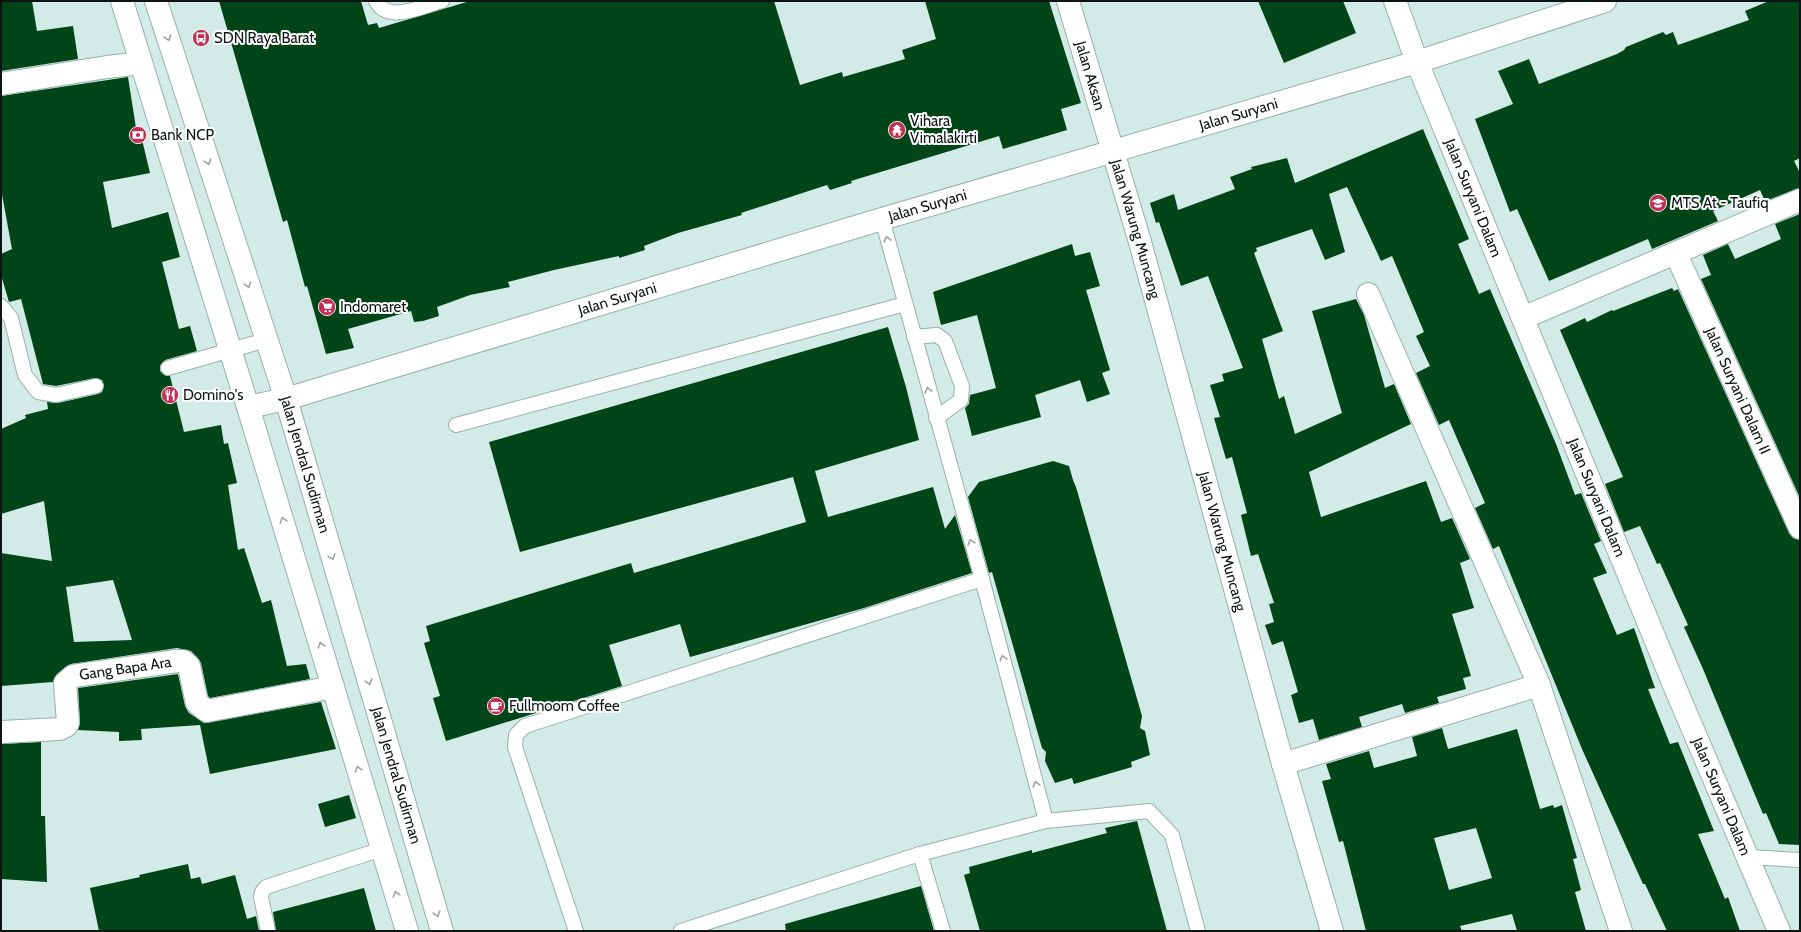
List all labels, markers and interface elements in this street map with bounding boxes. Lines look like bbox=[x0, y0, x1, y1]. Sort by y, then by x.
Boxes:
bus stop icon: SDN Raya Barat bbox=[191, 28, 211, 48]
place label: SDN Raya Barat bbox=[214, 29, 314, 47]
one-way arrow bbox=[163, 34, 172, 41]
street label: Jalan Aksan bbox=[1071, 38, 1109, 112]
street label: Jalan Suryani bbox=[1196, 94, 1280, 135]
place label: Vihara Vimalakirti bbox=[910, 112, 977, 147]
temple icon: Vihara Vimalakirti bbox=[887, 120, 907, 140]
bank icon: Bank NCP bbox=[128, 125, 148, 145]
place label: Bank NCP bbox=[151, 126, 214, 144]
street label: Jalan Suryani Dalam bbox=[1440, 135, 1506, 260]
street label: Jalan Warung Muncang bbox=[1107, 156, 1164, 301]
one-way arrow bbox=[203, 158, 212, 165]
street label: Jalan Suryani bbox=[885, 186, 969, 226]
school or university icon: MTS At - Taufiq bbox=[1648, 193, 1668, 213]
place label: MTS At - Taufiq bbox=[1671, 194, 1769, 212]
one-way arrow bbox=[883, 235, 892, 242]
street label: Jalan Suryani bbox=[575, 279, 659, 320]
one-way arrow bbox=[244, 282, 252, 289]
supermarket icon: Indomaret bbox=[317, 297, 337, 317]
place label: Indomaret bbox=[340, 298, 406, 316]
street label: Jalan Suryani Dalam II bbox=[1701, 323, 1774, 457]
restaurant icon: Domino's bbox=[160, 385, 180, 405]
place label: Domino's bbox=[183, 386, 243, 404]
one-way arrow bbox=[924, 386, 933, 393]
street label: Jalan Jendral Sudirman bbox=[276, 393, 334, 535]
street label: Jalan Suryani Dalam bbox=[1564, 435, 1629, 559]
street label: Jalan Warung Muncang bbox=[1194, 469, 1250, 614]
one-way arrow bbox=[279, 517, 288, 524]
one-way arrow bbox=[967, 538, 976, 545]
one-way arrow bbox=[327, 554, 336, 561]
one-way arrow bbox=[317, 641, 326, 648]
street label: Gang Bapa Ara bbox=[78, 653, 173, 684]
one-way arrow bbox=[999, 655, 1008, 662]
one-way arrow bbox=[364, 678, 373, 685]
cafe icon: Fullmoom Coffee bbox=[486, 696, 506, 716]
place label: Fullmoom Coffee bbox=[509, 697, 620, 715]
street label: Jalan Jendral Sudirman bbox=[368, 704, 425, 846]
street label: Jalan Suryani Dalam bbox=[1688, 734, 1755, 858]
one-way arrow bbox=[354, 766, 363, 773]
one-way arrow bbox=[1033, 780, 1041, 787]
one-way arrow bbox=[392, 890, 401, 897]
one-way arrow bbox=[432, 910, 441, 917]

